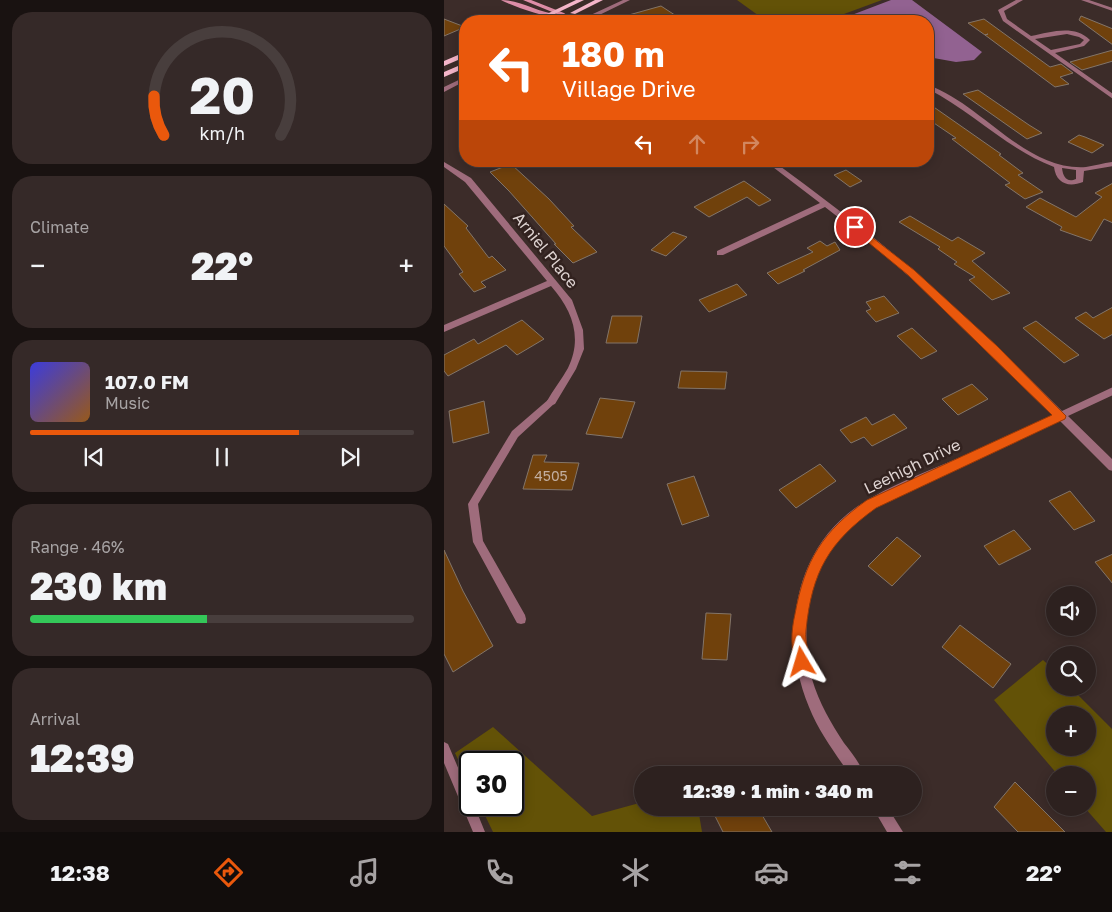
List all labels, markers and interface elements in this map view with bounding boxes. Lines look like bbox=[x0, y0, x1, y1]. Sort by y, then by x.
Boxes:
text: 180 m bbox=[562, 33, 665, 75]
icon: left bbox=[479, 35, 544, 100]
text: 20 bbox=[189, 63, 255, 125]
text: Village Drive bbox=[562, 75, 695, 102]
text: km/h bbox=[199, 122, 245, 144]
icon: left bbox=[630, 130, 658, 158]
icon: ahead bbox=[683, 130, 711, 158]
icon: right bbox=[736, 130, 764, 158]
pin bbox=[834, 206, 876, 248]
street label: Arniel Place bbox=[509, 208, 583, 292]
icon: arrive bbox=[841, 213, 869, 241]
text: Climate bbox=[30, 217, 89, 237]
text: 22° bbox=[191, 243, 253, 288]
text: − bbox=[30, 249, 45, 282]
text: + bbox=[399, 249, 414, 282]
text: 107.0 FM bbox=[105, 370, 189, 393]
text: Music bbox=[105, 393, 150, 413]
street label: Leehigh Drive bbox=[860, 434, 964, 498]
icon: previous bbox=[80, 443, 108, 471]
icon: pause bbox=[208, 443, 236, 471]
icon: next bbox=[336, 443, 364, 471]
house number: 4505 bbox=[534, 467, 568, 484]
text: Range · 46% bbox=[30, 537, 124, 557]
text: 230 km bbox=[30, 563, 167, 608]
map controls bbox=[1046, 586, 1096, 816]
button: sound bbox=[1046, 586, 1096, 636]
position arrow bbox=[775, 635, 827, 687]
button: search bbox=[1046, 646, 1096, 696]
button: + bbox=[1046, 706, 1096, 756]
text: Arrival bbox=[30, 709, 80, 729]
text: 12:39 bbox=[30, 735, 135, 780]
speed limit sign: 30 bbox=[459, 751, 524, 816]
button: − bbox=[1046, 766, 1096, 816]
text: 12:39 · 1 min · 340 m bbox=[683, 779, 873, 802]
icon: directions bbox=[211, 855, 246, 890]
icon: music bbox=[347, 855, 382, 890]
icon: phone bbox=[482, 855, 517, 890]
icon: climate bbox=[618, 855, 653, 890]
icon: car bbox=[754, 855, 789, 890]
icon: filters bbox=[890, 855, 925, 890]
text: 12:38 bbox=[50, 859, 110, 886]
text: 22° bbox=[1026, 859, 1062, 886]

